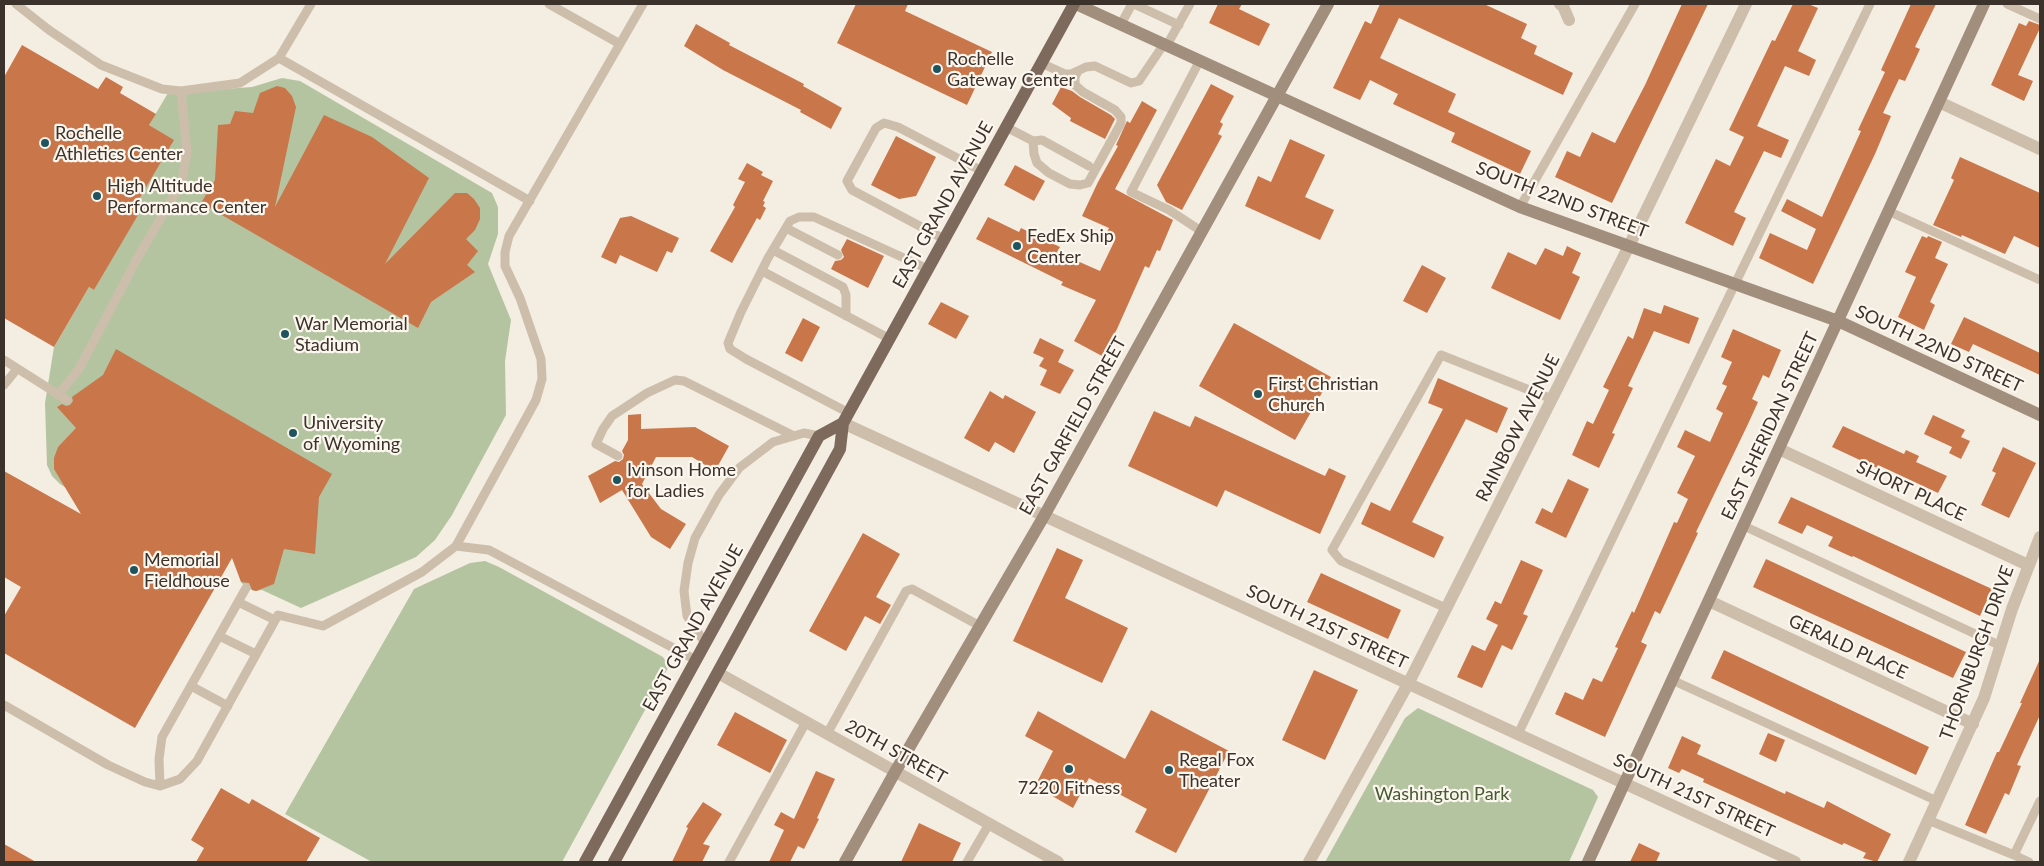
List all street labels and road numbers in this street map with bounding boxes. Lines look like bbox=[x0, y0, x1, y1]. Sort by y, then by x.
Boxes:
street label: EAST GRAND AVENUE bbox=[888, 118, 998, 292]
street label: SOUTH 22ND STREET bbox=[1473, 157, 1651, 243]
street label: SOUTH 22ND STREET bbox=[1852, 301, 2026, 397]
street label: EAST SHERIDAN STREET bbox=[1717, 329, 1823, 523]
street label: EAST GARFIELD STREET bbox=[1015, 333, 1131, 519]
street label: RAINBOW AVENUE bbox=[1471, 351, 1565, 505]
street label: SHORT PLACE bbox=[1853, 456, 1969, 526]
street label: EAST GRAND AVENUE bbox=[638, 541, 748, 715]
street label: THORNBURGH DRIVE bbox=[1935, 563, 2019, 743]
street label: SOUTH 21ST STREET bbox=[1243, 580, 1411, 674]
street label: GERALD PLACE bbox=[1785, 610, 1911, 684]
street label: 20TH STREET bbox=[841, 715, 951, 789]
street label: SOUTH 21ST STREET bbox=[1610, 749, 1778, 843]

